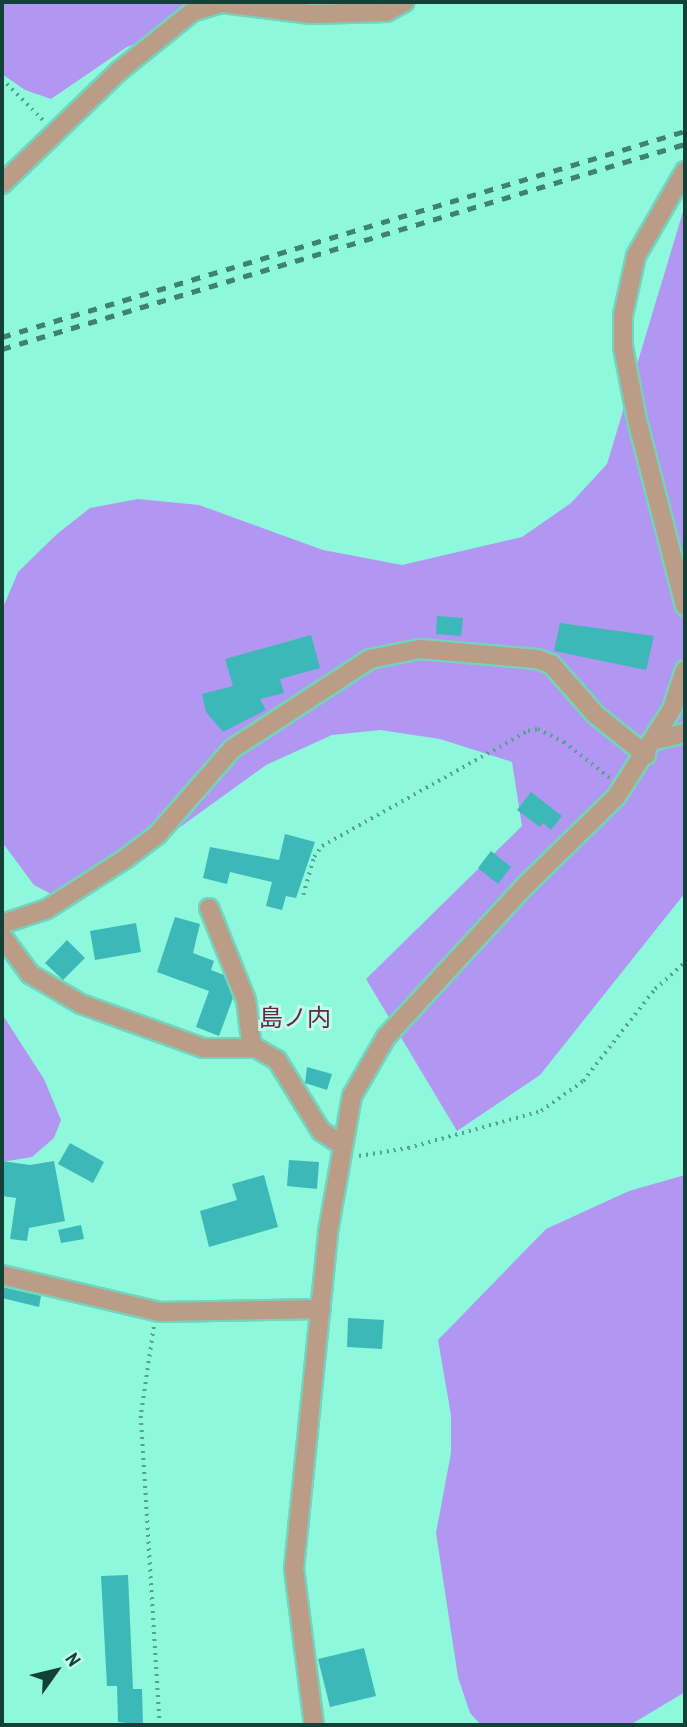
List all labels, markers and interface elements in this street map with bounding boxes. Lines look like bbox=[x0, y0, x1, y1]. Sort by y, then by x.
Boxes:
district label: 島ノ内 bbox=[259, 1004, 331, 1032]
north arrow bbox=[21, 1636, 91, 1706]
text: N bbox=[59, 1647, 87, 1671]

